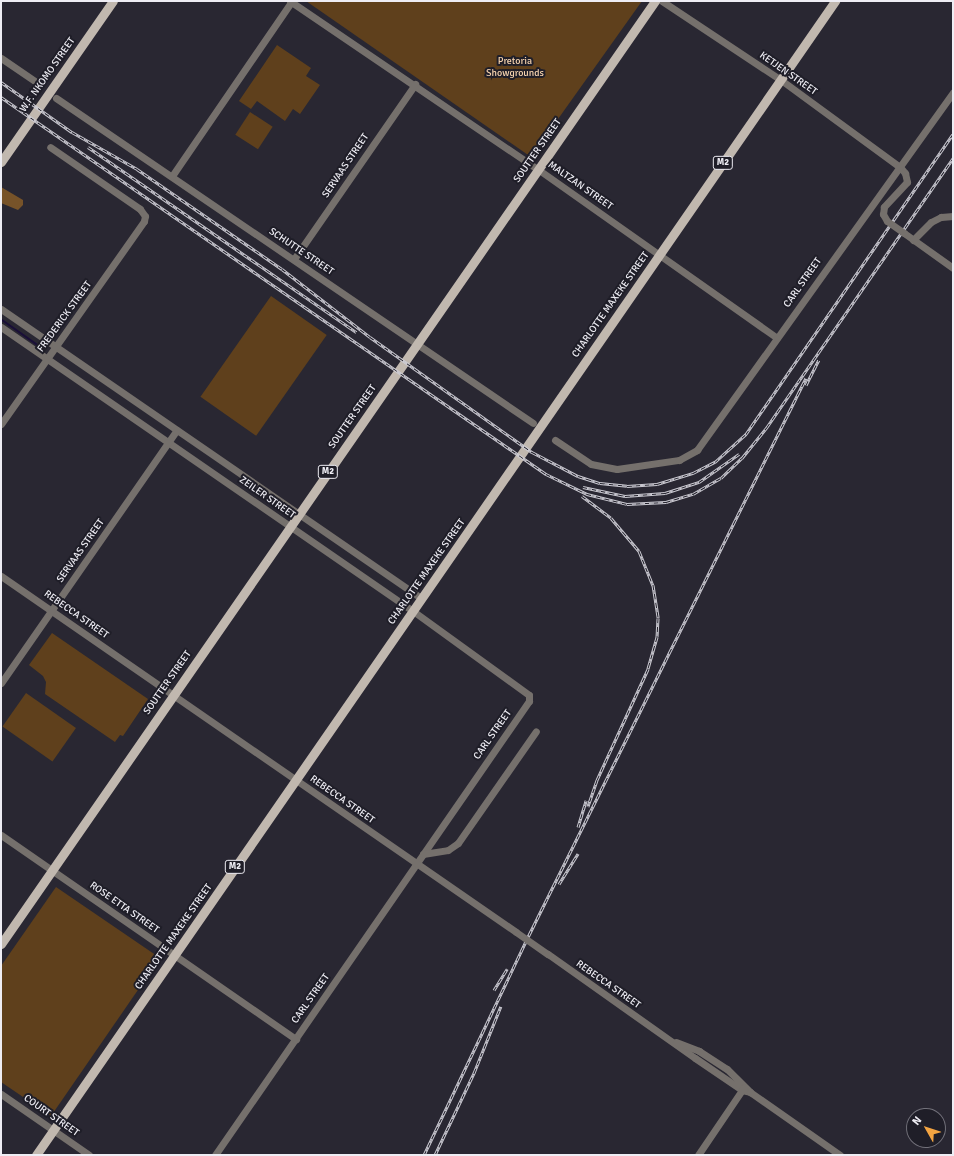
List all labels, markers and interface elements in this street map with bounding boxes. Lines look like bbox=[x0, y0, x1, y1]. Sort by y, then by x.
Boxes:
street label: W.F. NKOMO STREET bbox=[18, 35, 78, 115]
street label: KETJEN STREET bbox=[757, 50, 819, 98]
park label: Pretoria Showgrounds bbox=[486, 55, 544, 78]
street label: SOUTTER STREET bbox=[512, 117, 564, 185]
street label: SERVAAS STREET bbox=[320, 132, 372, 200]
road number: M2 bbox=[712, 156, 734, 170]
street label: MALTZAN STREET bbox=[545, 159, 615, 213]
street label: SCHUTTE STREET bbox=[266, 226, 336, 278]
street label: CHARLOTTE MAXEKE STREET bbox=[570, 250, 652, 360]
street label: CARL STREET bbox=[781, 256, 825, 310]
street label: FREDERICK STREET bbox=[35, 279, 95, 355]
street label: SOUTTER STREET bbox=[327, 383, 379, 451]
road number: M2 bbox=[317, 465, 339, 479]
street label: ZEILER STREET bbox=[237, 474, 297, 522]
street label: SERVAAS STREET bbox=[55, 517, 107, 585]
street label: CHARLOTTE MAXEKE STREET bbox=[386, 517, 468, 627]
street label: REBECCA STREET bbox=[41, 588, 111, 642]
street label: SOUTTER STREET bbox=[142, 649, 194, 717]
street label: CARL STREET bbox=[471, 708, 515, 762]
street label: REBECCA STREET bbox=[307, 773, 377, 827]
road number: M2 bbox=[224, 860, 246, 874]
street label: ROSE ETTA STREET bbox=[87, 880, 161, 936]
street label: CHARLOTTE MAXEKE STREET bbox=[133, 882, 215, 992]
street label: REBECCA STREET bbox=[573, 958, 643, 1012]
street label: CARL STREET bbox=[289, 972, 333, 1026]
street label: COURT STREET bbox=[21, 1093, 81, 1139]
north arrow bbox=[906, 1108, 946, 1148]
text: N bbox=[910, 1114, 925, 1128]

